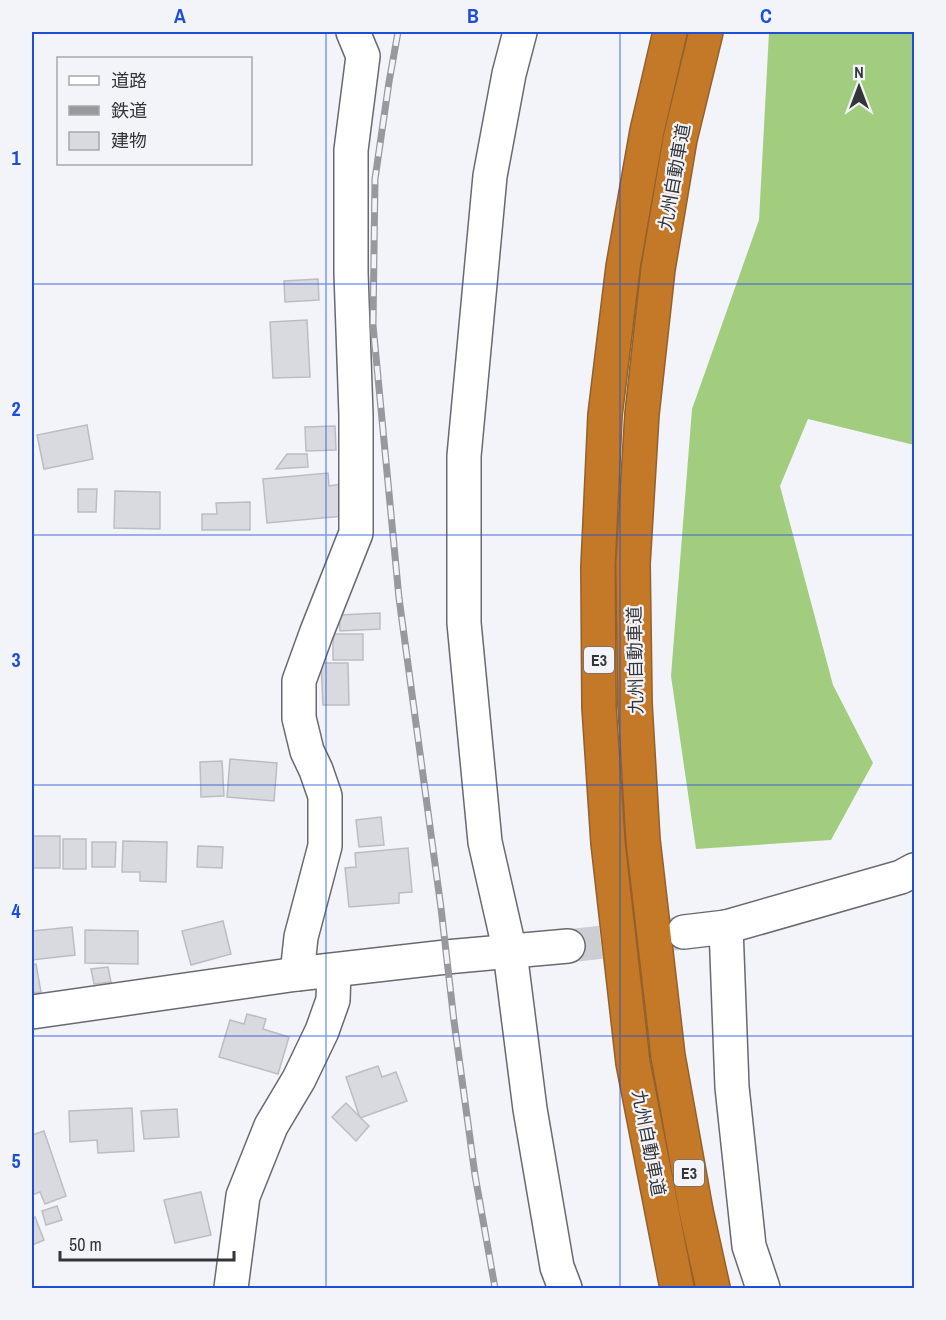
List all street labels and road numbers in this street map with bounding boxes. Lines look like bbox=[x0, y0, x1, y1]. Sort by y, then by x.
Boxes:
street label: 九州自動車道 bbox=[652, 122, 696, 232]
street label: 九州自動車道 bbox=[622, 606, 648, 714]
road number: E3 bbox=[584, 647, 614, 673]
street label: 九州自動車道 bbox=[626, 1088, 672, 1198]
road number: E3 bbox=[674, 1160, 704, 1186]

